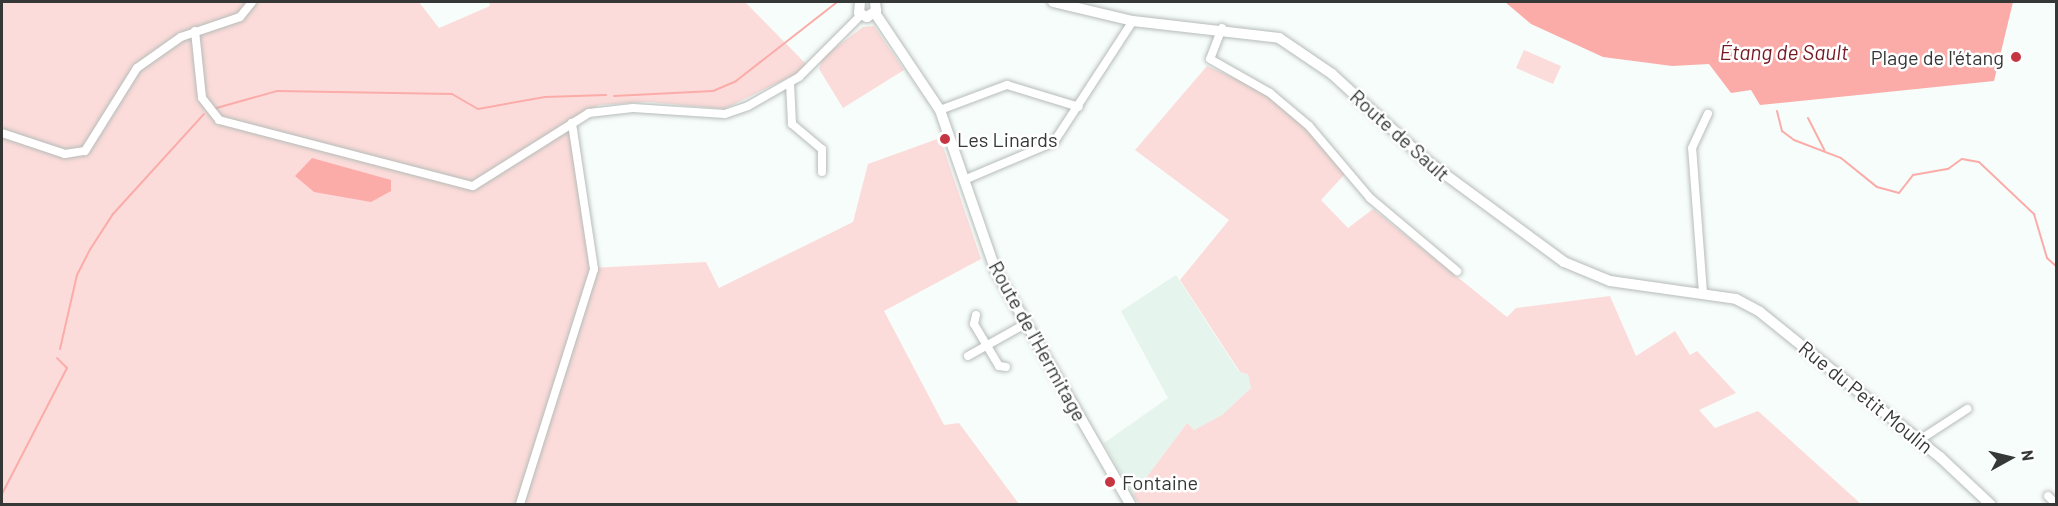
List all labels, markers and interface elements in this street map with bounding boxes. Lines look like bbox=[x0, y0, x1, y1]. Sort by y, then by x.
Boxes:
water label: Étang de Sault bbox=[1720, 39, 1848, 65]
place label: Plage de l'étang bbox=[1871, 45, 2004, 69]
marker: Plage de l'étang bbox=[2009, 50, 2023, 64]
street label: Route de Sault bbox=[1345, 84, 1455, 186]
place label: Les Linards bbox=[957, 127, 1058, 151]
marker: Les Linards bbox=[938, 132, 952, 146]
street label: Route de l'Hermitage bbox=[984, 257, 1092, 425]
street label: Rue du Petit Moulin bbox=[1794, 336, 1938, 458]
north arrow bbox=[1980, 428, 2040, 488]
text: N bbox=[2018, 449, 2038, 462]
place label: Fontaine bbox=[1122, 470, 1198, 494]
marker: Fontaine bbox=[1103, 475, 1117, 489]

